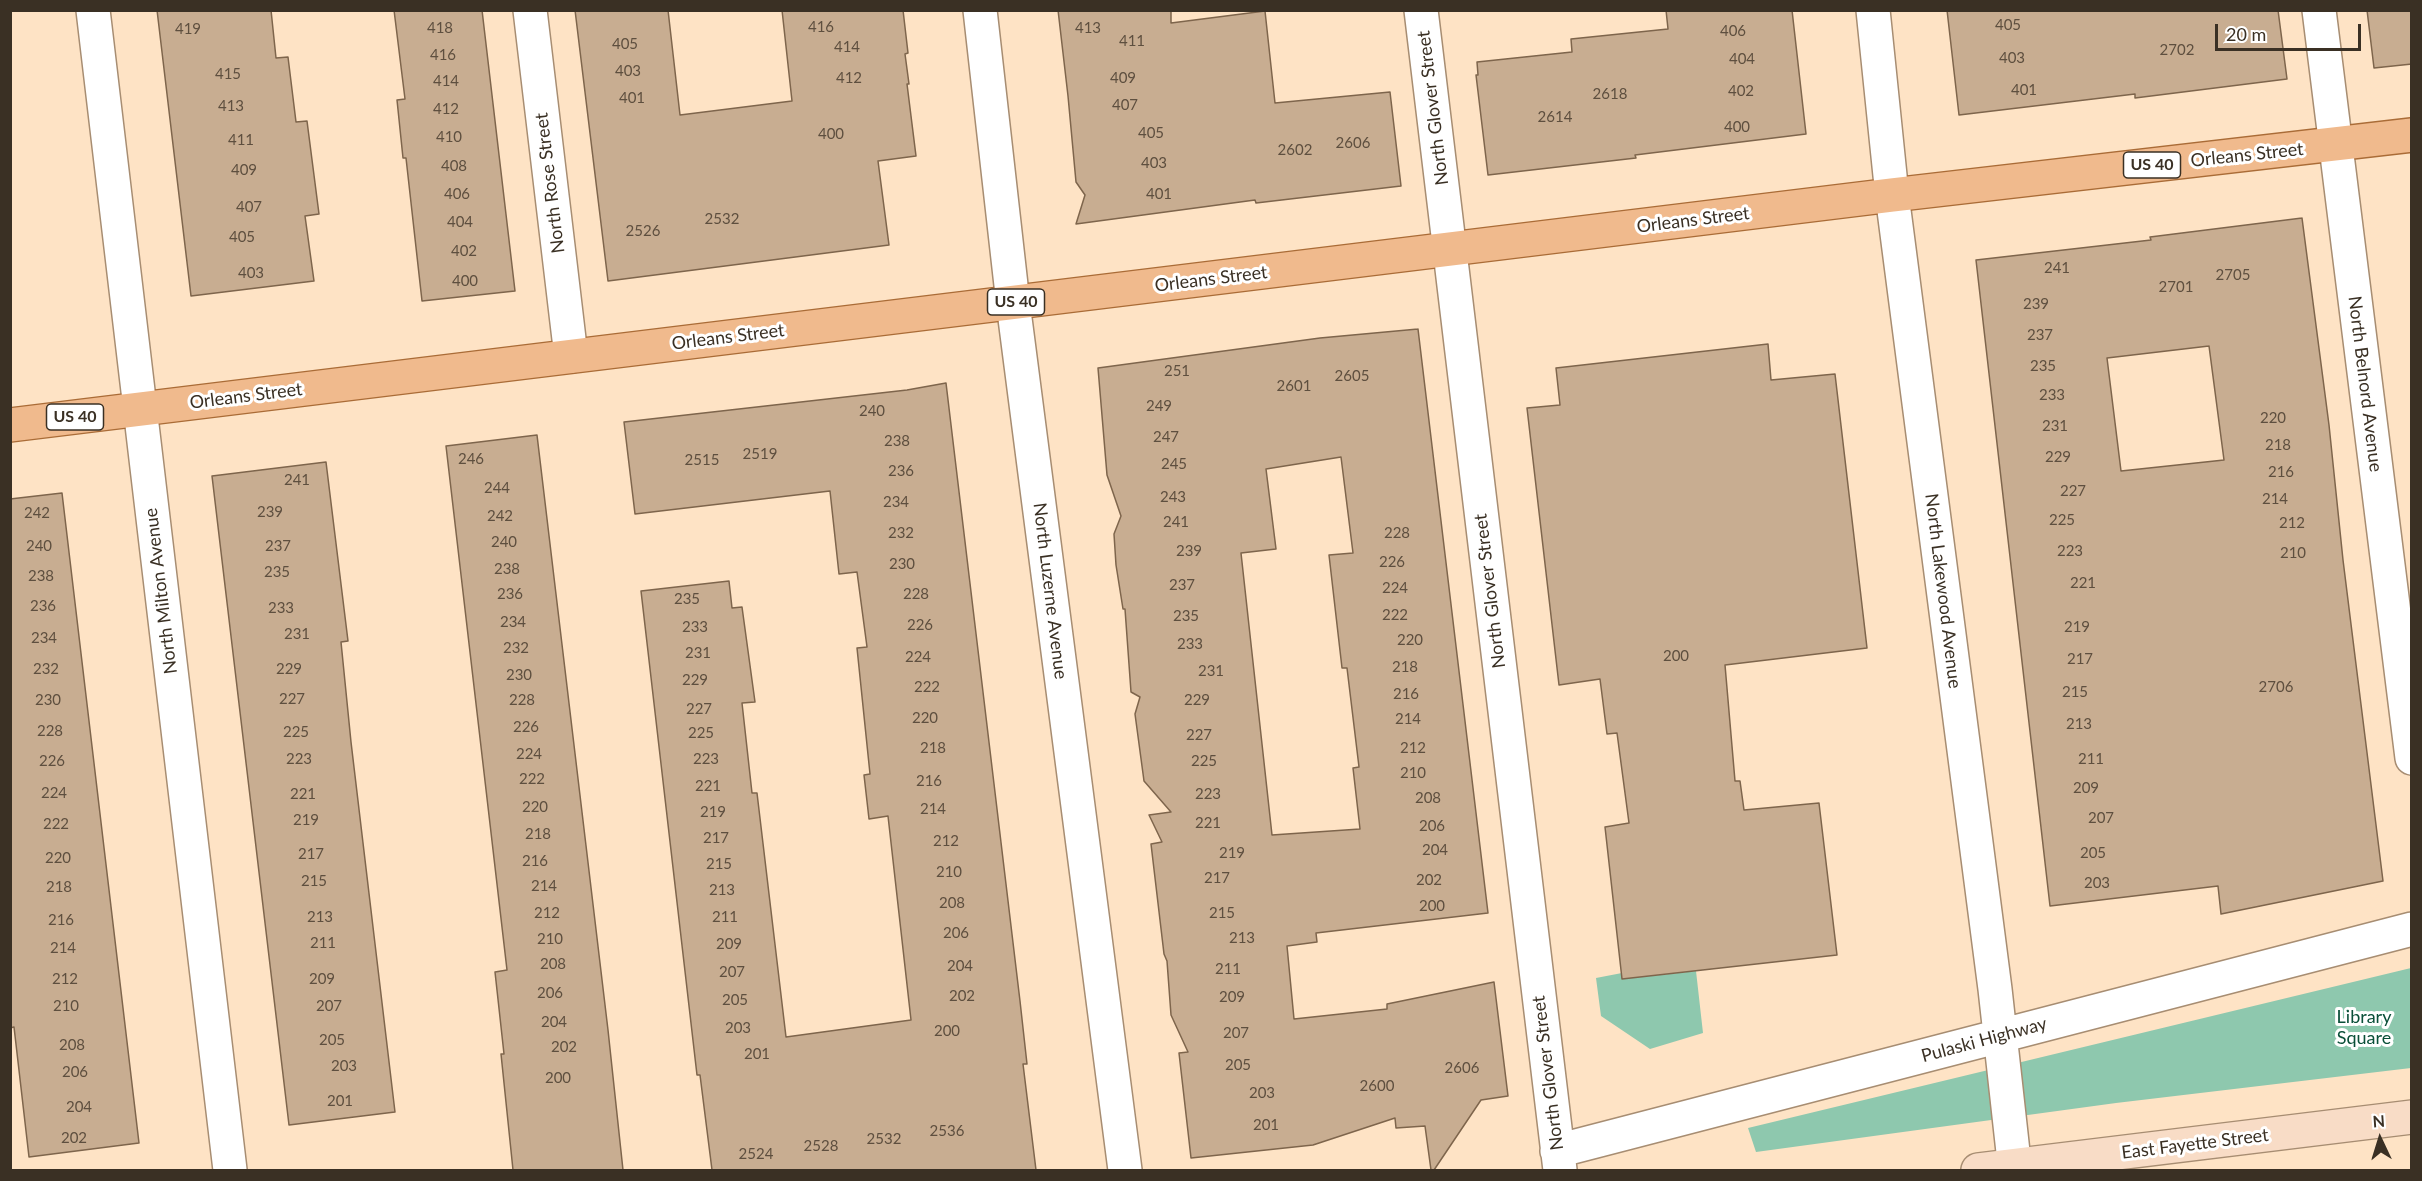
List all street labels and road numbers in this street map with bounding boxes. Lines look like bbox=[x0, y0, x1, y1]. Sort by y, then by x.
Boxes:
street label: North Glover Street bbox=[1413, 29, 1453, 187]
street label: North Rose Street bbox=[531, 111, 569, 255]
street label: Orleans Street bbox=[2190, 138, 2304, 172]
road number: US 40 bbox=[2124, 152, 2180, 178]
street label: Orleans Street bbox=[1635, 202, 1751, 238]
street label: Orleans Street bbox=[1153, 261, 1269, 297]
road number: US 40 bbox=[988, 289, 1044, 315]
street label: North Belnord Avenue bbox=[2343, 295, 2387, 473]
street label: Orleans Street bbox=[670, 319, 786, 355]
street label: Orleans Street bbox=[188, 378, 304, 414]
road number: US 40 bbox=[46, 404, 104, 430]
street label: North Lakewood Avenue bbox=[1920, 492, 1966, 690]
street label: North Luzerne Avenue bbox=[1028, 501, 1072, 681]
street label: North Milton Avenue bbox=[140, 507, 182, 675]
street label: North Glover Street bbox=[1470, 512, 1510, 670]
street label: North Glover Street bbox=[1528, 994, 1568, 1152]
street label: Pulaski Highway bbox=[1919, 1013, 2049, 1067]
street label: East Fayette Street bbox=[2120, 1124, 2270, 1164]

